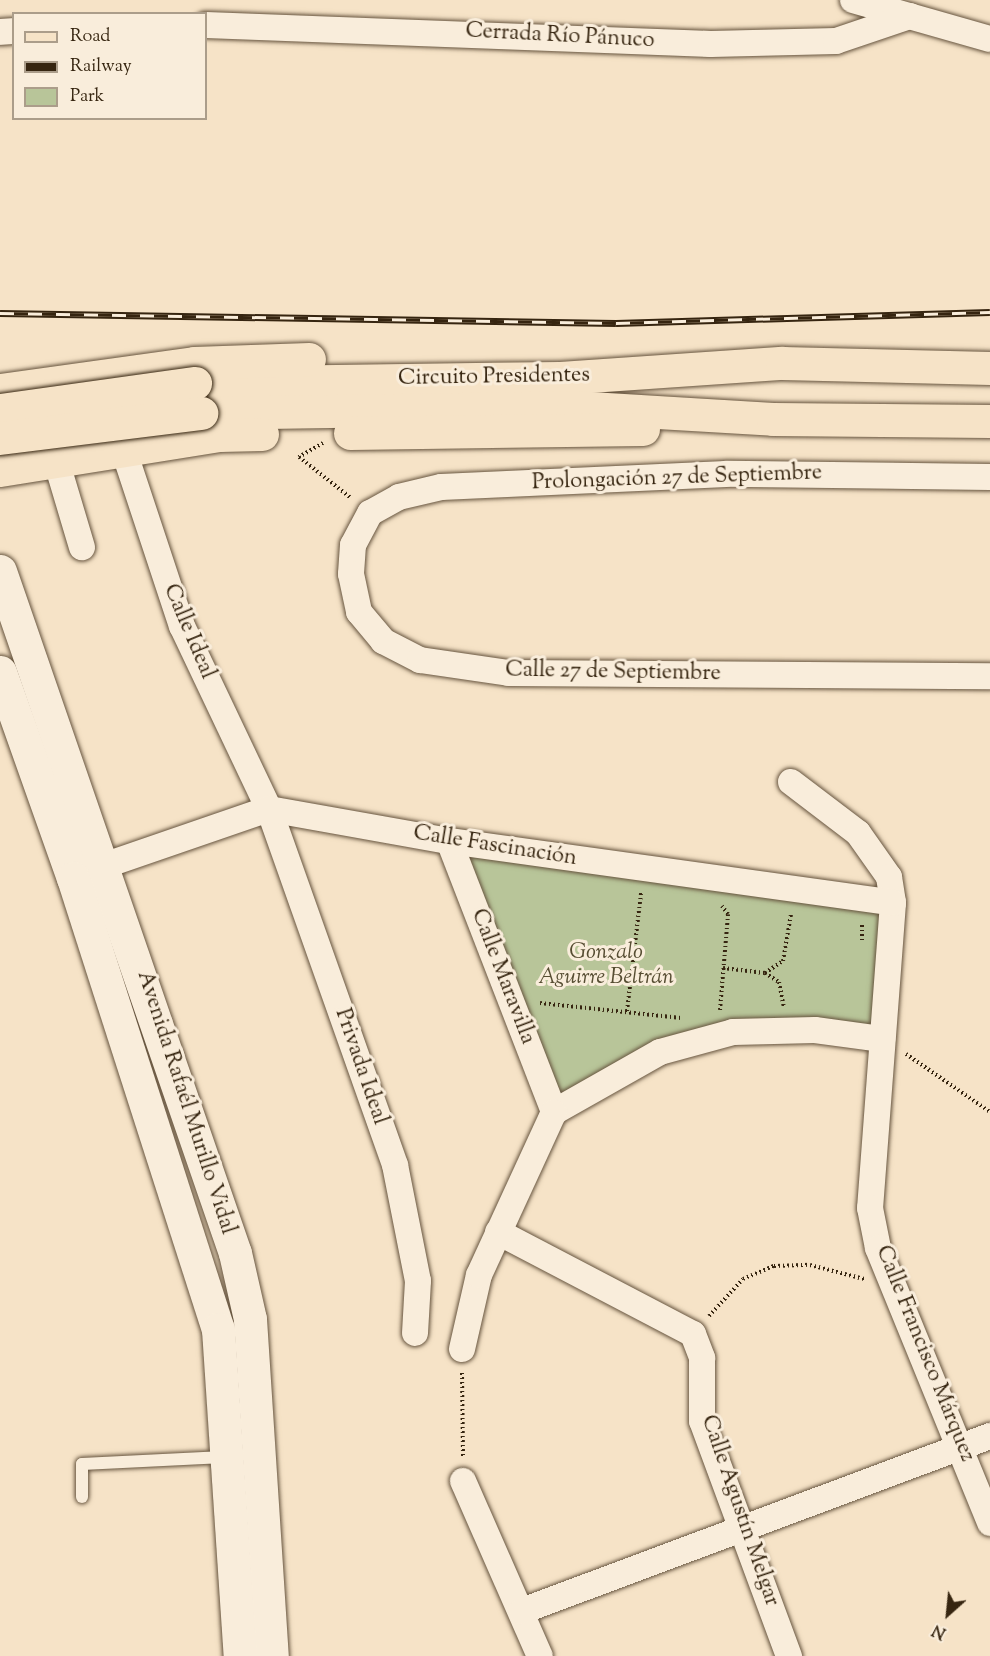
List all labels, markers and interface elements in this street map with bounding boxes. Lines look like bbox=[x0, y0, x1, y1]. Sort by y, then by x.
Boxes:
legend bbox=[12, 12, 207, 120]
street label: Cerrada Río Pánuco bbox=[465, 19, 655, 55]
text: Road bbox=[70, 24, 110, 50]
text: Railway bbox=[70, 54, 132, 80]
text: Park bbox=[70, 84, 104, 110]
street label: Circuito Presidentes bbox=[398, 363, 590, 393]
street label: Prolongación 27 de Septiembre bbox=[532, 461, 822, 497]
street label: Calle Ideal bbox=[156, 581, 220, 683]
street label: Calle 27 de Septiembre bbox=[505, 658, 721, 688]
street label: Calle Fascinación bbox=[411, 821, 579, 873]
street label: Calle Maravilla bbox=[464, 906, 540, 1048]
park label: Gonzalo Aguirre Beltrán bbox=[538, 940, 674, 992]
street label: Avenida Rafaél Murillo Vidal bbox=[130, 968, 240, 1238]
street label: Privada Ideal bbox=[328, 1005, 392, 1129]
street label: Calle Francisco Márquez bbox=[869, 1242, 979, 1466]
street label: Calle Agustín Melgar bbox=[694, 1412, 784, 1610]
north arrow bbox=[918, 1584, 978, 1644]
text: N bbox=[929, 1617, 951, 1644]

